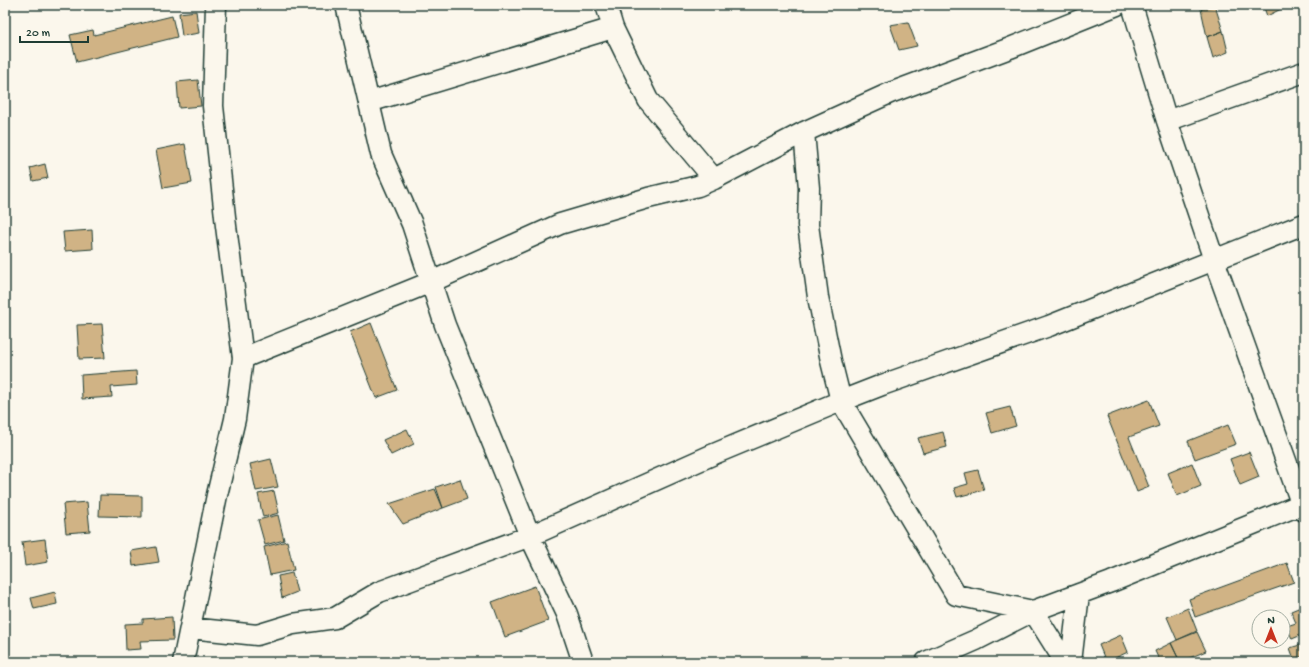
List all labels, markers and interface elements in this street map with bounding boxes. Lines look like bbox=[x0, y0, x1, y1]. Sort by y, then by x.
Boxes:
scale bar bbox=[20, 18, 88, 44]
text: 20 m bbox=[26, 27, 51, 41]
north arrow bbox=[1251, 609, 1291, 649]
text: N bbox=[1267, 615, 1275, 627]

